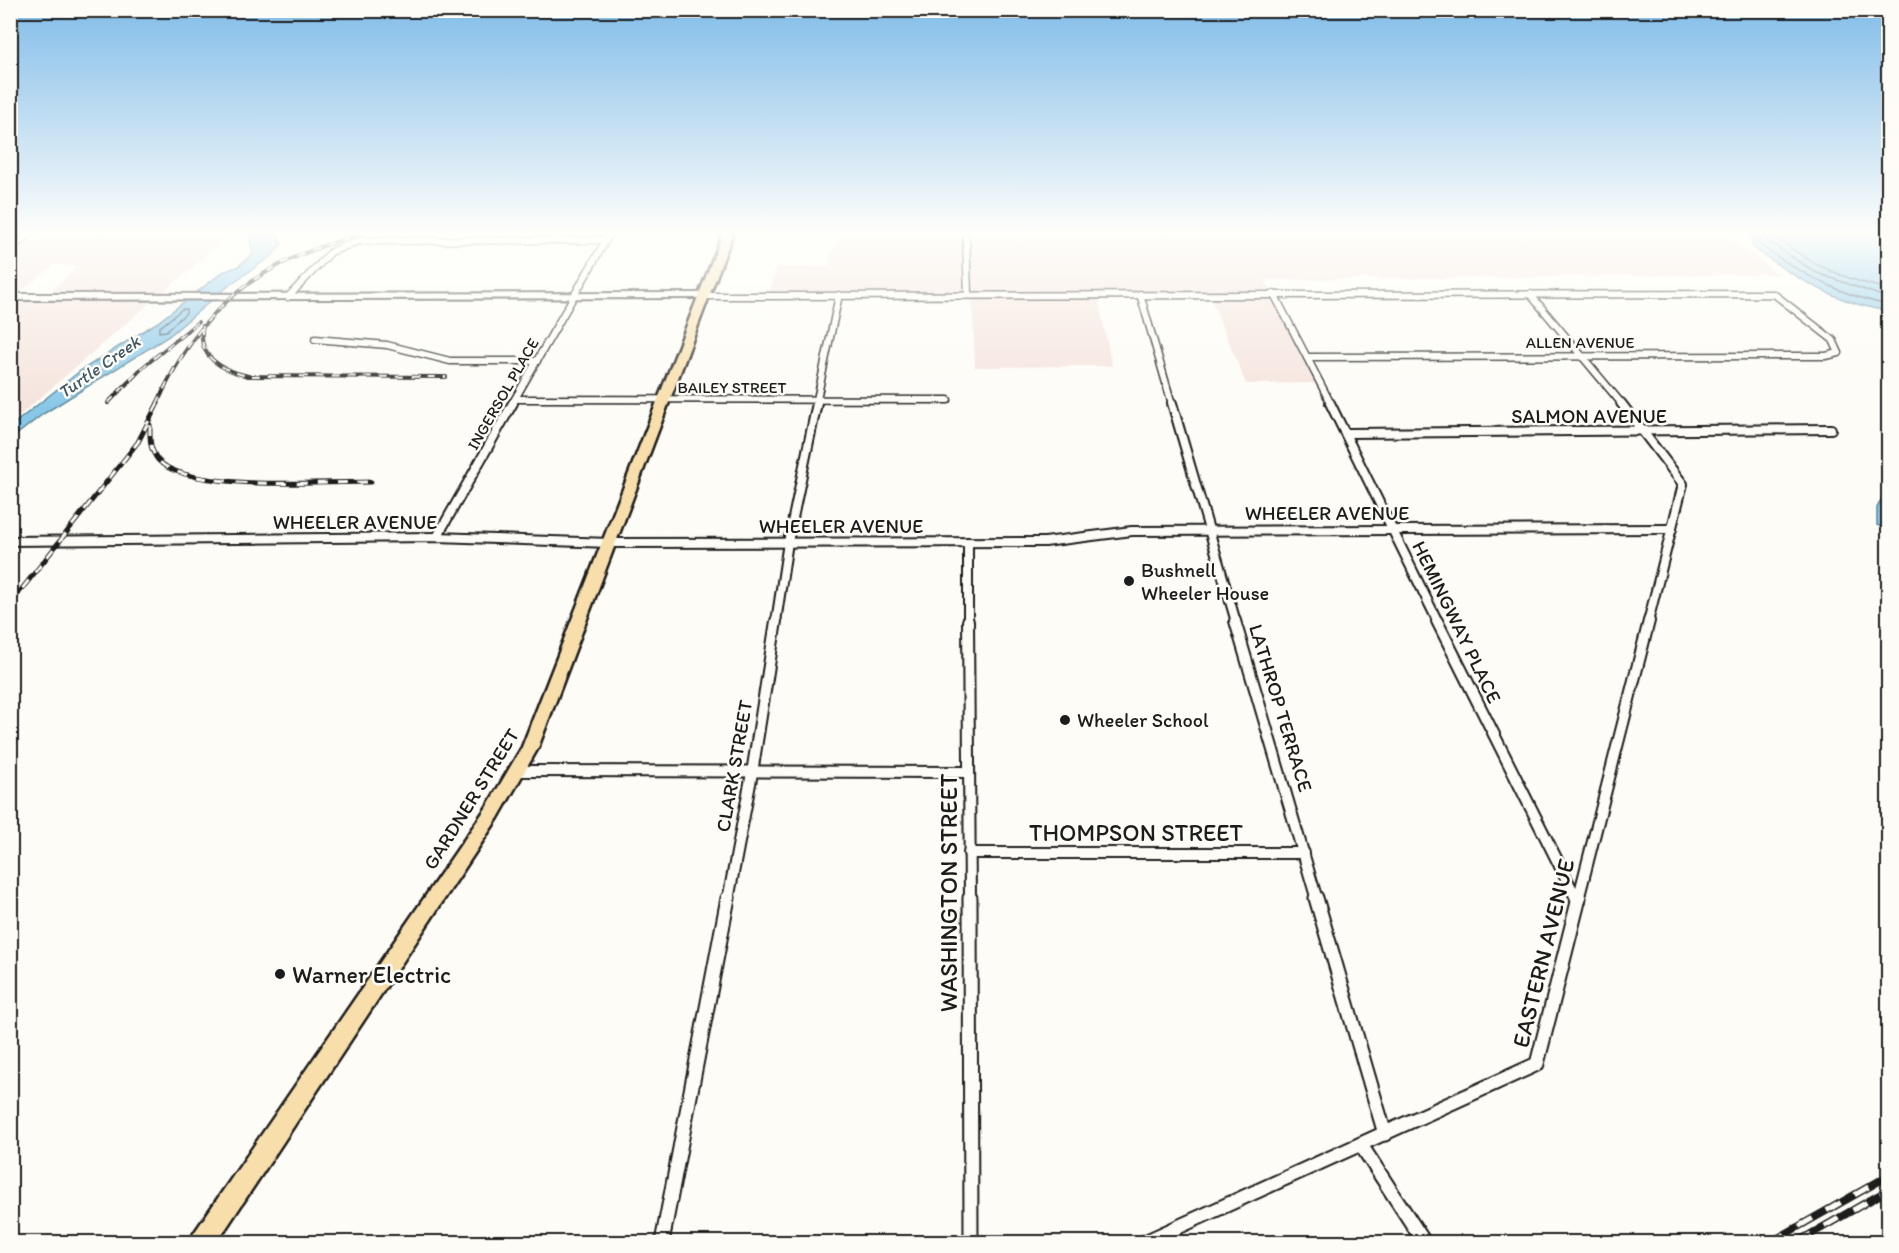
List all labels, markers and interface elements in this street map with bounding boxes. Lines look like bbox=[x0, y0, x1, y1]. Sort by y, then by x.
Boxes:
water label: Turtle Creek bbox=[54, 330, 146, 403]
street label: ALLEN AVENUE bbox=[1526, 333, 1634, 352]
street label: INGERSOL PLACE bbox=[463, 335, 543, 453]
street label: BAILEY STREET bbox=[678, 378, 786, 397]
street label: SALMON AVENUE bbox=[1511, 404, 1667, 428]
street label: WHEELER AVENUE bbox=[1245, 501, 1409, 525]
street label: WHEELER AVENUE bbox=[273, 510, 437, 534]
street label: WHEELER AVENUE bbox=[759, 514, 923, 538]
street label: HEMINGWAY PLACE bbox=[1407, 537, 1507, 707]
place label: Bushnell Wheeler House bbox=[1141, 558, 1269, 605]
marker: Bushnell Wheeler House bbox=[1122, 574, 1136, 588]
street label: LATHROP TERRACE bbox=[1244, 621, 1318, 795]
street label: CLARK STREET bbox=[711, 698, 757, 834]
place label: Wheeler School bbox=[1077, 708, 1209, 732]
marker: Wheeler School bbox=[1058, 713, 1072, 727]
street label: GARDNER STREET bbox=[418, 724, 524, 874]
street label: WASHINGTON STREET bbox=[934, 773, 963, 1012]
street label: THOMPSON STREET bbox=[1029, 818, 1244, 847]
street label: EASTERN AVENUE bbox=[1506, 856, 1580, 1050]
place label: Warner Electric bbox=[292, 960, 451, 989]
marker: Warner Electric bbox=[273, 967, 287, 981]

